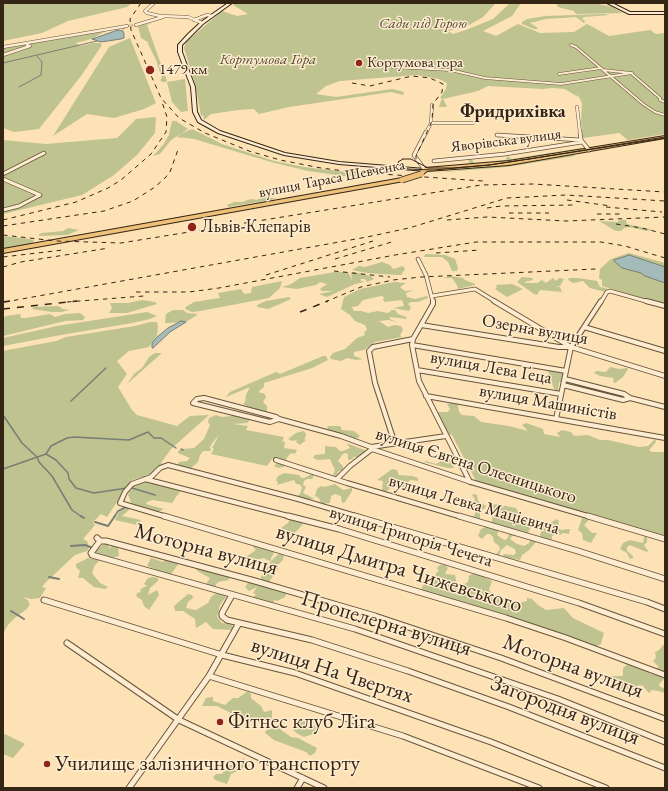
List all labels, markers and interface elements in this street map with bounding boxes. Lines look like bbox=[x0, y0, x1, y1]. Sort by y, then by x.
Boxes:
park label: Сади під Горою bbox=[379, 15, 467, 33]
park label: Кортумова Гора bbox=[220, 51, 316, 69]
place label: Кортумова гора bbox=[367, 54, 463, 72]
marker: Кортумова гора bbox=[354, 58, 364, 68]
place label: 1479 км bbox=[159, 61, 207, 79]
marker: 1479 км bbox=[144, 64, 156, 76]
district label: Фридрихівка bbox=[460, 101, 566, 123]
street label: Яворівська вулиця bbox=[450, 125, 562, 157]
street label: вулиця Тараса Шевченка bbox=[257, 156, 407, 202]
place label: Львів-Клепарів bbox=[201, 216, 311, 238]
marker: Львів-Клепарів bbox=[186, 221, 198, 233]
street label: Озерна вулиця bbox=[480, 310, 590, 350]
street label: вулиця Лева Ґеца bbox=[429, 347, 553, 389]
street label: вулиця Машиністів bbox=[477, 380, 619, 426]
street label: вулиця Євгена Олесницького bbox=[373, 423, 579, 509]
street label: вулиця Левка Мацієвича bbox=[386, 470, 562, 540]
street label: вулиця Григорія Чечета bbox=[327, 502, 495, 572]
street label: Моторна вулиця bbox=[131, 518, 281, 582]
street label: вулиця Дмитра Чижевського bbox=[273, 519, 525, 619]
street label: Пропелерна вулиця bbox=[298, 586, 474, 662]
street label: Моторна вулиця bbox=[499, 629, 647, 705]
street label: вулиця На Чвертях bbox=[248, 632, 416, 710]
street label: Загородня вулиця bbox=[487, 670, 643, 752]
place label: Фітнес клуб Ліга bbox=[228, 709, 376, 735]
marker: Фітнес клуб Ліга bbox=[215, 717, 225, 727]
place label: Училище залізничного транспорту bbox=[55, 751, 360, 777]
marker: Училище залізничного транспорту bbox=[42, 759, 52, 769]

